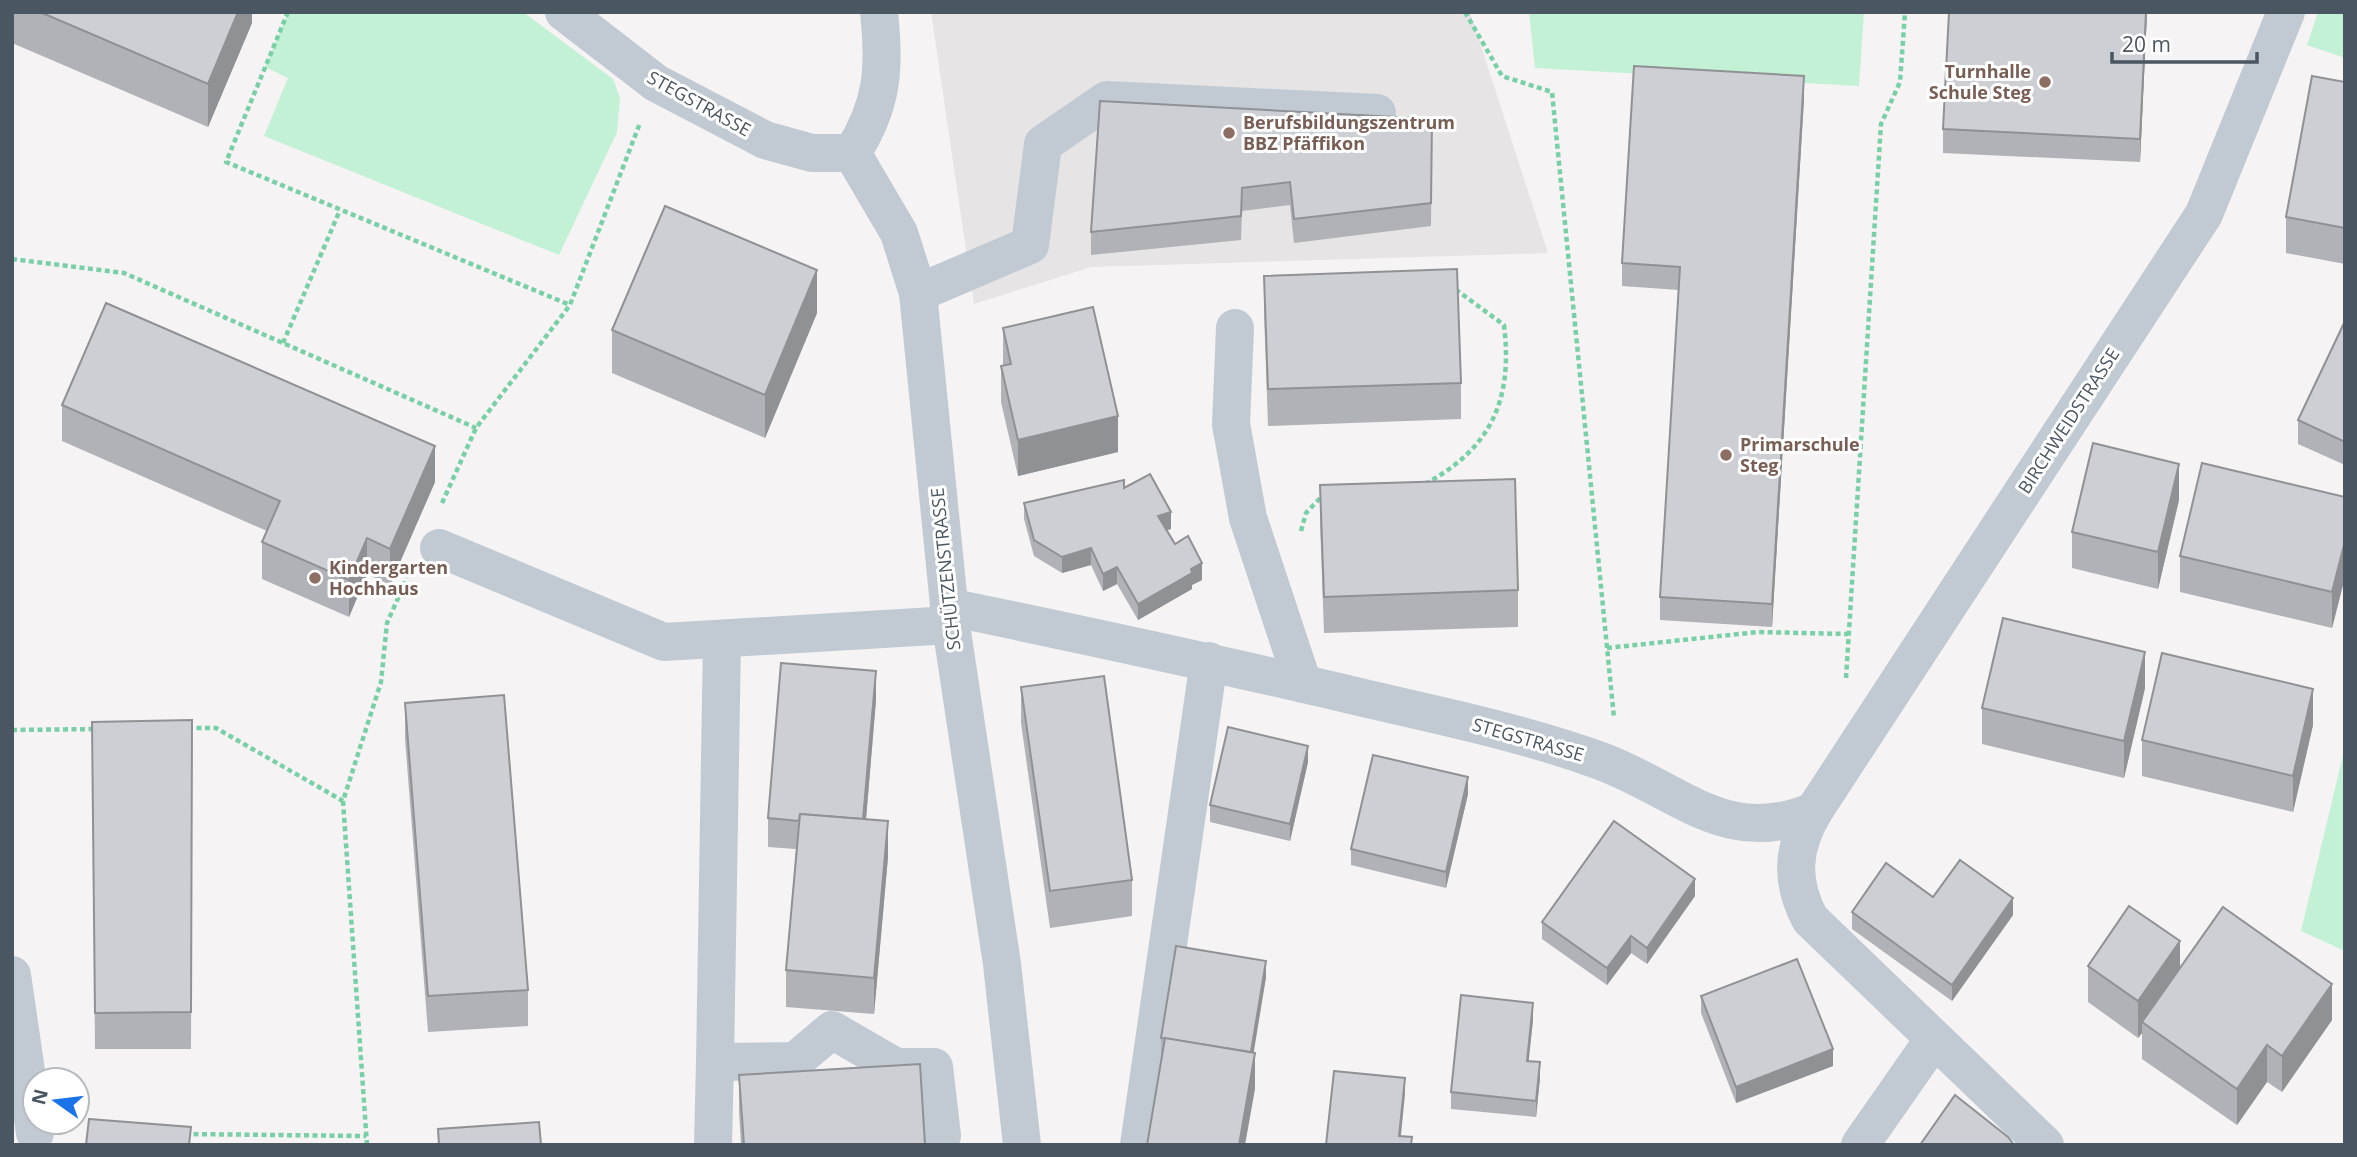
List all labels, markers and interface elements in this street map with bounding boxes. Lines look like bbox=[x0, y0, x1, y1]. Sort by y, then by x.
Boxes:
scale bar bbox=[2112, 21, 2257, 65]
text: 20 m bbox=[2122, 30, 2171, 58]
place label: Turnhalle Schule Steg bbox=[1929, 59, 2031, 104]
street label: STEGSTRASSE bbox=[643, 65, 756, 141]
marker: Turnhalle Schule Steg bbox=[2037, 74, 2053, 90]
place label: Berufsbildungszentrum BBZ Pfäffikon bbox=[1243, 110, 1455, 155]
marker: Berufsbildungszentrum BBZ Pfäffikon bbox=[1221, 125, 1237, 141]
street label: BIRCHWEIDSTRASSE bbox=[2012, 343, 2124, 498]
place label: Primarschule Steg bbox=[1740, 432, 1860, 477]
marker: Primarschule Steg bbox=[1718, 447, 1734, 463]
street label: SCHÜTZENSTRASSE bbox=[925, 487, 965, 652]
place label: Kindergarten Hochhaus bbox=[329, 555, 448, 600]
marker: Kindergarten Hochhaus bbox=[307, 570, 323, 586]
street label: STEGSTRASSE bbox=[1470, 712, 1587, 766]
north arrow bbox=[21, 1066, 91, 1136]
text: N bbox=[25, 1086, 54, 1108]

